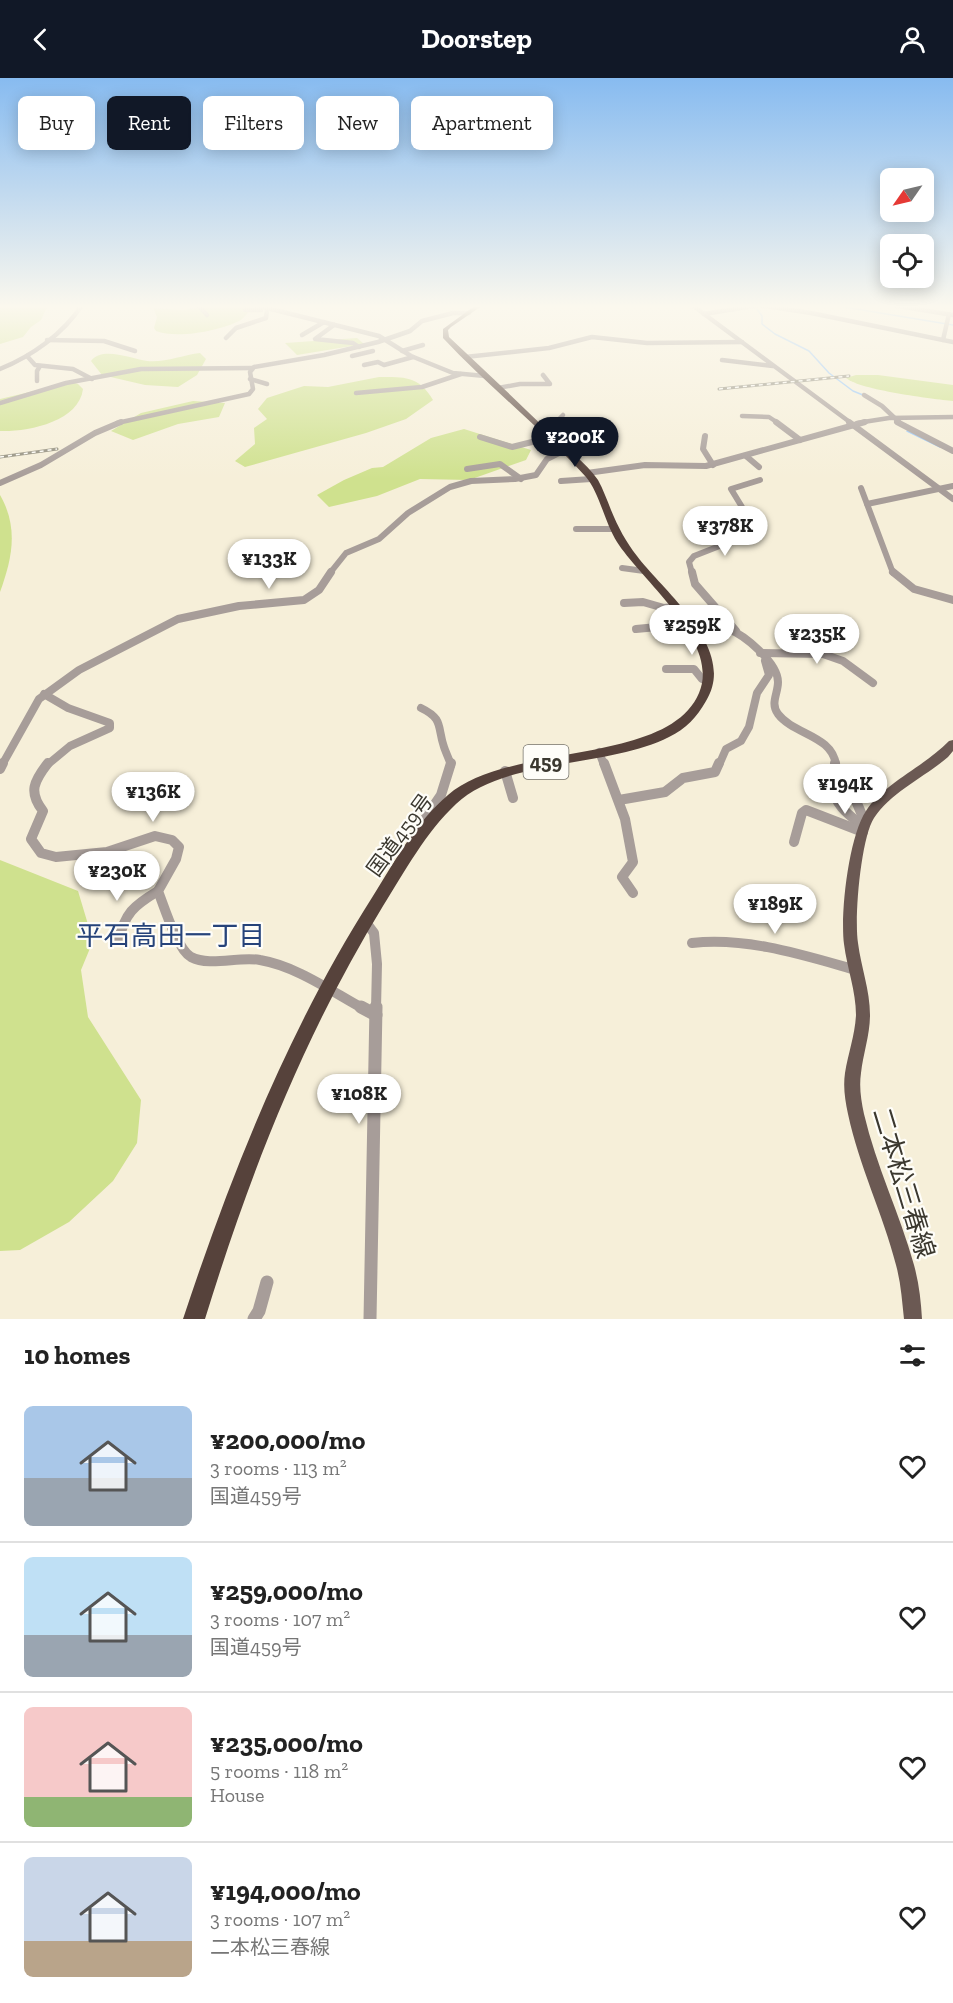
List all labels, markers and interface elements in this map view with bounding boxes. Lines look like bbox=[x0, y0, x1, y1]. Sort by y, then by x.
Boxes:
icon: back bbox=[24, 23, 57, 56]
text: Doorstep bbox=[421, 23, 532, 55]
icon: person bbox=[896, 23, 929, 56]
chip: Buy bbox=[18, 96, 95, 150]
chip: Rent bbox=[107, 96, 191, 150]
chip: Filters bbox=[203, 96, 304, 150]
chip: New bbox=[316, 96, 399, 150]
chip: Apartment bbox=[411, 96, 553, 150]
north arrow bbox=[880, 168, 934, 222]
map controls bbox=[880, 168, 934, 288]
button: locate bbox=[880, 234, 934, 288]
pin: ¥200K bbox=[533, 417, 617, 468]
text: ¥200K bbox=[545, 424, 605, 448]
pin: ¥378K bbox=[683, 506, 767, 557]
text: ¥378K bbox=[697, 513, 753, 537]
pin: ¥133K bbox=[227, 539, 311, 590]
text: ¥133K bbox=[242, 546, 296, 570]
pin: ¥259K bbox=[650, 605, 734, 656]
text: ¥259K bbox=[663, 612, 721, 636]
pin: ¥235K bbox=[775, 614, 859, 665]
text: ¥235K bbox=[788, 621, 846, 645]
road number: 459 bbox=[524, 745, 568, 779]
pin: ¥194K bbox=[803, 764, 887, 815]
text: ¥194K bbox=[817, 771, 873, 795]
pin: ¥136K bbox=[111, 772, 195, 823]
text: ¥136K bbox=[126, 779, 180, 803]
street label: 国道459号 bbox=[361, 788, 438, 881]
pin: ¥230K bbox=[75, 851, 159, 902]
text: ¥230K bbox=[88, 858, 146, 882]
pin: ¥189K bbox=[733, 884, 817, 935]
text: ¥189K bbox=[748, 891, 802, 915]
district label: 平石高田一丁目 bbox=[77, 920, 266, 952]
pin: ¥108K bbox=[317, 1074, 401, 1125]
text: ¥108K bbox=[331, 1081, 387, 1105]
street label: 二本松三春線 bbox=[866, 1104, 942, 1262]
text: 10 homes bbox=[24, 1339, 130, 1371]
icon: filters bbox=[896, 1339, 929, 1372]
text: ¥200,000/mo bbox=[210, 1424, 365, 1456]
icon: home bbox=[72, 1430, 144, 1502]
icon: heart bbox=[896, 1450, 929, 1483]
text: 3 rooms · 113 m² bbox=[210, 1456, 347, 1480]
text: 国道459号 bbox=[210, 1484, 302, 1508]
text: ¥259,000/mo bbox=[210, 1575, 363, 1607]
icon: home bbox=[72, 1581, 144, 1653]
icon: heart bbox=[896, 1601, 929, 1634]
text: 3 rooms · 107 m² bbox=[210, 1607, 350, 1631]
text: 国道459号 bbox=[210, 1635, 302, 1659]
text: ¥235,000/mo bbox=[210, 1727, 363, 1759]
icon: home bbox=[72, 1731, 144, 1803]
icon: heart bbox=[896, 1751, 929, 1784]
text: 5 rooms · 118 m² bbox=[210, 1759, 348, 1783]
text: House bbox=[210, 1783, 264, 1807]
text: ¥194,000/mo bbox=[210, 1875, 361, 1907]
icon: home bbox=[72, 1881, 144, 1953]
icon: heart bbox=[896, 1901, 929, 1934]
text: 3 rooms · 107 m² bbox=[210, 1907, 350, 1931]
text: 二本松三春線 bbox=[210, 1935, 330, 1959]

